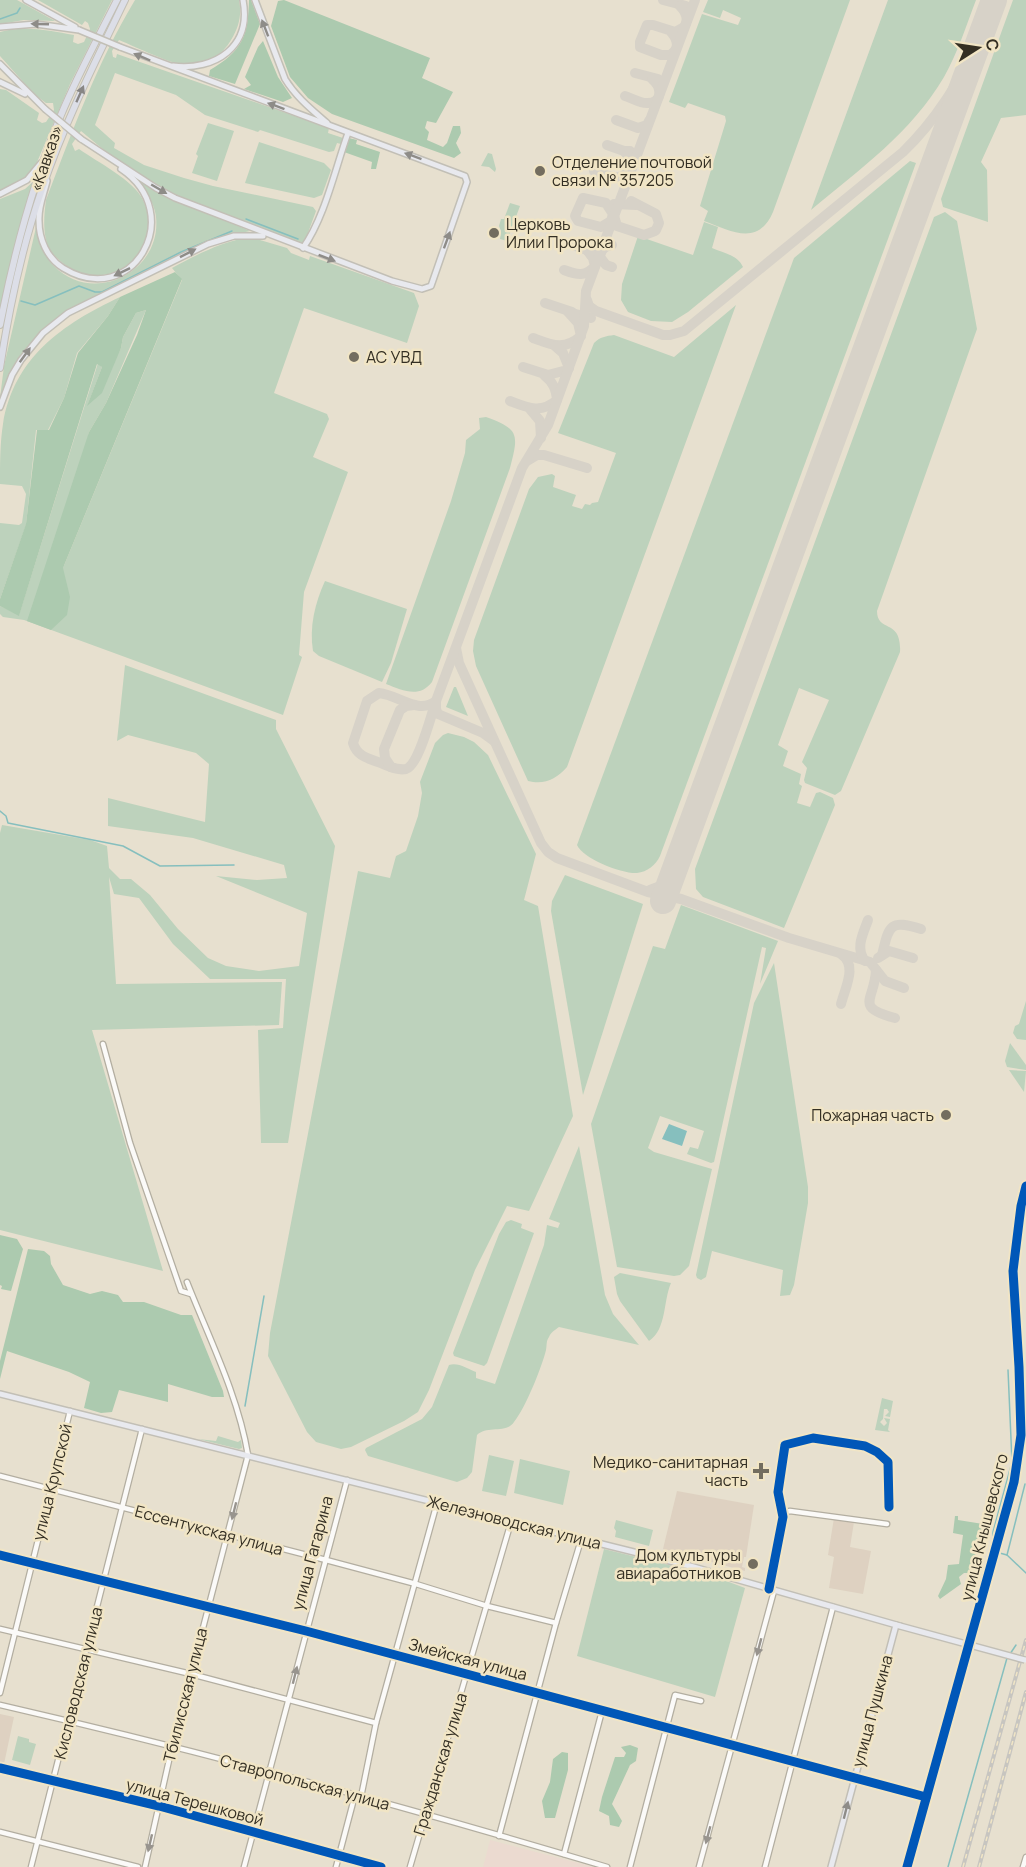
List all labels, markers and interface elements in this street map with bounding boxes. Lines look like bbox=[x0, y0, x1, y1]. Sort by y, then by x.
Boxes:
one-way arrow bbox=[260, 18, 270, 36]
north arrow bbox=[948, 18, 1008, 78]
one-way arrow bbox=[30, 19, 49, 29]
text: С bbox=[981, 37, 1005, 53]
one-way arrow bbox=[133, 52, 151, 62]
one-way arrow bbox=[75, 85, 85, 103]
one-way arrow bbox=[267, 101, 285, 111]
street label: «Кавказ» bbox=[24, 122, 68, 194]
one-way arrow bbox=[403, 151, 421, 161]
place label: Отделение почтовой связи № 357205 bbox=[552, 151, 712, 191]
marker: Отделение почтовой связи № 357205 bbox=[533, 164, 547, 178]
one-way arrow bbox=[150, 184, 167, 194]
place label: Церковь Илии Пророка bbox=[506, 213, 613, 253]
marker: Церковь Илии Пророка bbox=[487, 226, 501, 240]
one-way arrow bbox=[442, 230, 452, 248]
one-way arrow bbox=[180, 248, 197, 258]
one-way arrow bbox=[318, 253, 336, 263]
one-way arrow bbox=[113, 267, 130, 277]
place label: АС УВД bbox=[366, 346, 422, 368]
one-way arrow bbox=[19, 347, 31, 363]
marker: АС УВД bbox=[347, 350, 361, 364]
place label: Пожарная часть bbox=[811, 1104, 934, 1126]
marker: Пожарная часть bbox=[939, 1108, 953, 1122]
street label: улица Крупской bbox=[27, 1421, 77, 1543]
place label: Медико-санитарная часть bbox=[593, 1451, 748, 1491]
street label: улица Кнышевского bbox=[955, 1451, 1013, 1603]
marker: Медико-санитарная часть bbox=[752, 1462, 770, 1480]
street label: Железноводская улица bbox=[425, 1490, 603, 1554]
street label: улица Гагарина bbox=[286, 1493, 338, 1613]
street label: Ессентукская улица bbox=[132, 1500, 286, 1560]
one-way arrow bbox=[228, 1502, 238, 1521]
place label: Дом культуры авиаработников bbox=[616, 1544, 741, 1584]
marker: Дом культуры авиаработников bbox=[746, 1557, 760, 1571]
street label: Кисловодская улица bbox=[48, 1604, 108, 1762]
street label: Тбилисская улица bbox=[158, 1625, 212, 1765]
street label: Змейская улица bbox=[406, 1633, 530, 1685]
one-way arrow bbox=[754, 1638, 763, 1656]
street label: улица Пушкина bbox=[846, 1652, 898, 1770]
one-way arrow bbox=[291, 1666, 301, 1685]
street label: Гражданская улица bbox=[408, 1690, 472, 1838]
street label: Ставропольская улица bbox=[218, 1749, 392, 1815]
street label: улица Терешковой bbox=[124, 1773, 266, 1831]
one-way arrow bbox=[841, 1801, 851, 1819]
one-way arrow bbox=[702, 1826, 712, 1845]
one-way arrow bbox=[145, 1834, 155, 1852]

